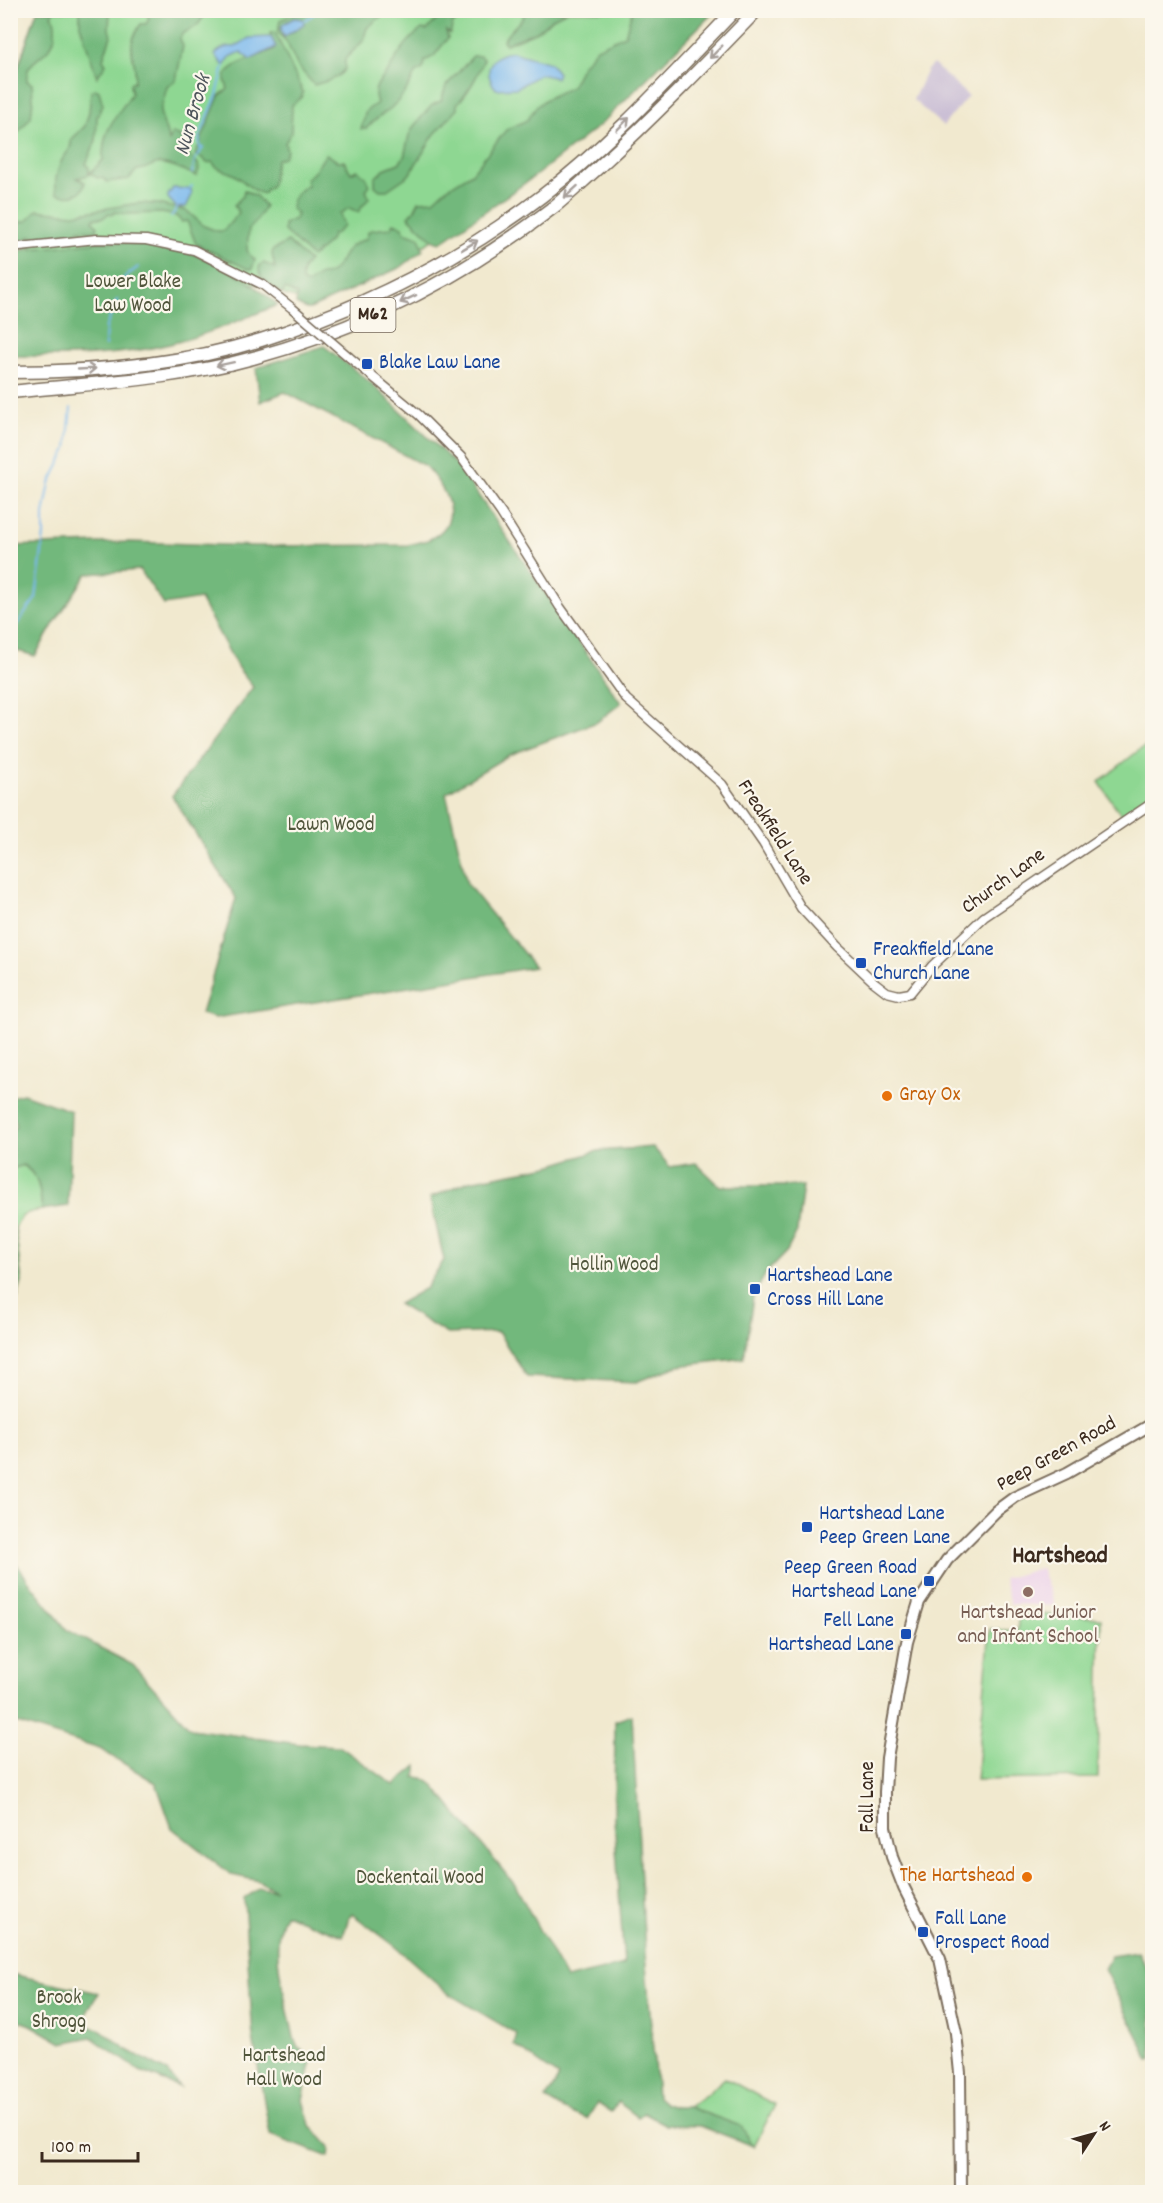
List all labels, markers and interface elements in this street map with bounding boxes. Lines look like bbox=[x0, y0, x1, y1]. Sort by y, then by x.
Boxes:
one-way arrow bbox=[709, 45, 724, 60]
water label: Nun Brook bbox=[168, 69, 221, 159]
one-way arrow bbox=[616, 117, 630, 132]
one-way arrow bbox=[564, 185, 579, 199]
one-way arrow bbox=[462, 238, 479, 251]
park label: Lower Blake Law Wood bbox=[85, 268, 181, 322]
one-way arrow bbox=[400, 293, 418, 305]
road number: M62 bbox=[350, 298, 395, 332]
place label: Blake Law Lane bbox=[379, 349, 501, 379]
marker: Blake Law Lane bbox=[360, 357, 374, 371]
one-way arrow bbox=[216, 359, 236, 370]
one-way arrow bbox=[77, 363, 97, 374]
street label: Freakfield Lane bbox=[729, 774, 819, 892]
park label: Lawn Wood bbox=[287, 811, 375, 841]
street label: Church Lane bbox=[956, 841, 1052, 923]
place label: Freakfield Lane Church Lane bbox=[873, 936, 994, 990]
marker: Freakfield Lane Church Lane bbox=[854, 956, 868, 970]
place label: Gray Ox bbox=[899, 1081, 961, 1111]
marker: Gray Ox bbox=[880, 1089, 894, 1103]
park label: Hollin Wood bbox=[569, 1251, 659, 1281]
place label: Hartshead Lane Cross Hill Lane bbox=[767, 1262, 893, 1316]
marker: Hartshead Lane Cross Hill Lane bbox=[748, 1282, 762, 1296]
street label: Peep Green Road bbox=[991, 1410, 1123, 1500]
place label: Hartshead Lane Peep Green Lane bbox=[819, 1500, 950, 1554]
marker: Hartshead Lane Peep Green Lane bbox=[800, 1520, 814, 1534]
district label: Hartshead bbox=[1012, 1540, 1108, 1574]
place label: Peep Green Road Hartshead Lane bbox=[784, 1554, 917, 1608]
marker: Peep Green Road Hartshead Lane bbox=[922, 1574, 936, 1588]
marker: Hartshead Junior and Infant School bbox=[1021, 1585, 1035, 1599]
place label: Hartshead Junior and Infant School bbox=[958, 1599, 1098, 1653]
place label: Fell Lane Hartshead Lane bbox=[768, 1607, 894, 1661]
marker: Fell Lane Hartshead Lane bbox=[899, 1627, 913, 1641]
street label: Fall Lane bbox=[854, 1761, 884, 1833]
place label: The Hartshead bbox=[899, 1862, 1015, 1892]
park label: Dockentail Wood bbox=[356, 1864, 484, 1894]
marker: The Hartshead bbox=[1020, 1870, 1034, 1884]
place label: Fall Lane Prospect Road bbox=[935, 1905, 1050, 1959]
marker: Fall Lane Prospect Road bbox=[916, 1925, 930, 1939]
park label: Brook Shrogg bbox=[32, 1984, 86, 2038]
park label: Hartshead Hall Wood bbox=[242, 2042, 326, 2096]
north arrow bbox=[1064, 2104, 1124, 2164]
text: N bbox=[1092, 2117, 1116, 2137]
scale bar bbox=[42, 2125, 138, 2163]
text: 100 m bbox=[51, 2136, 91, 2161]

